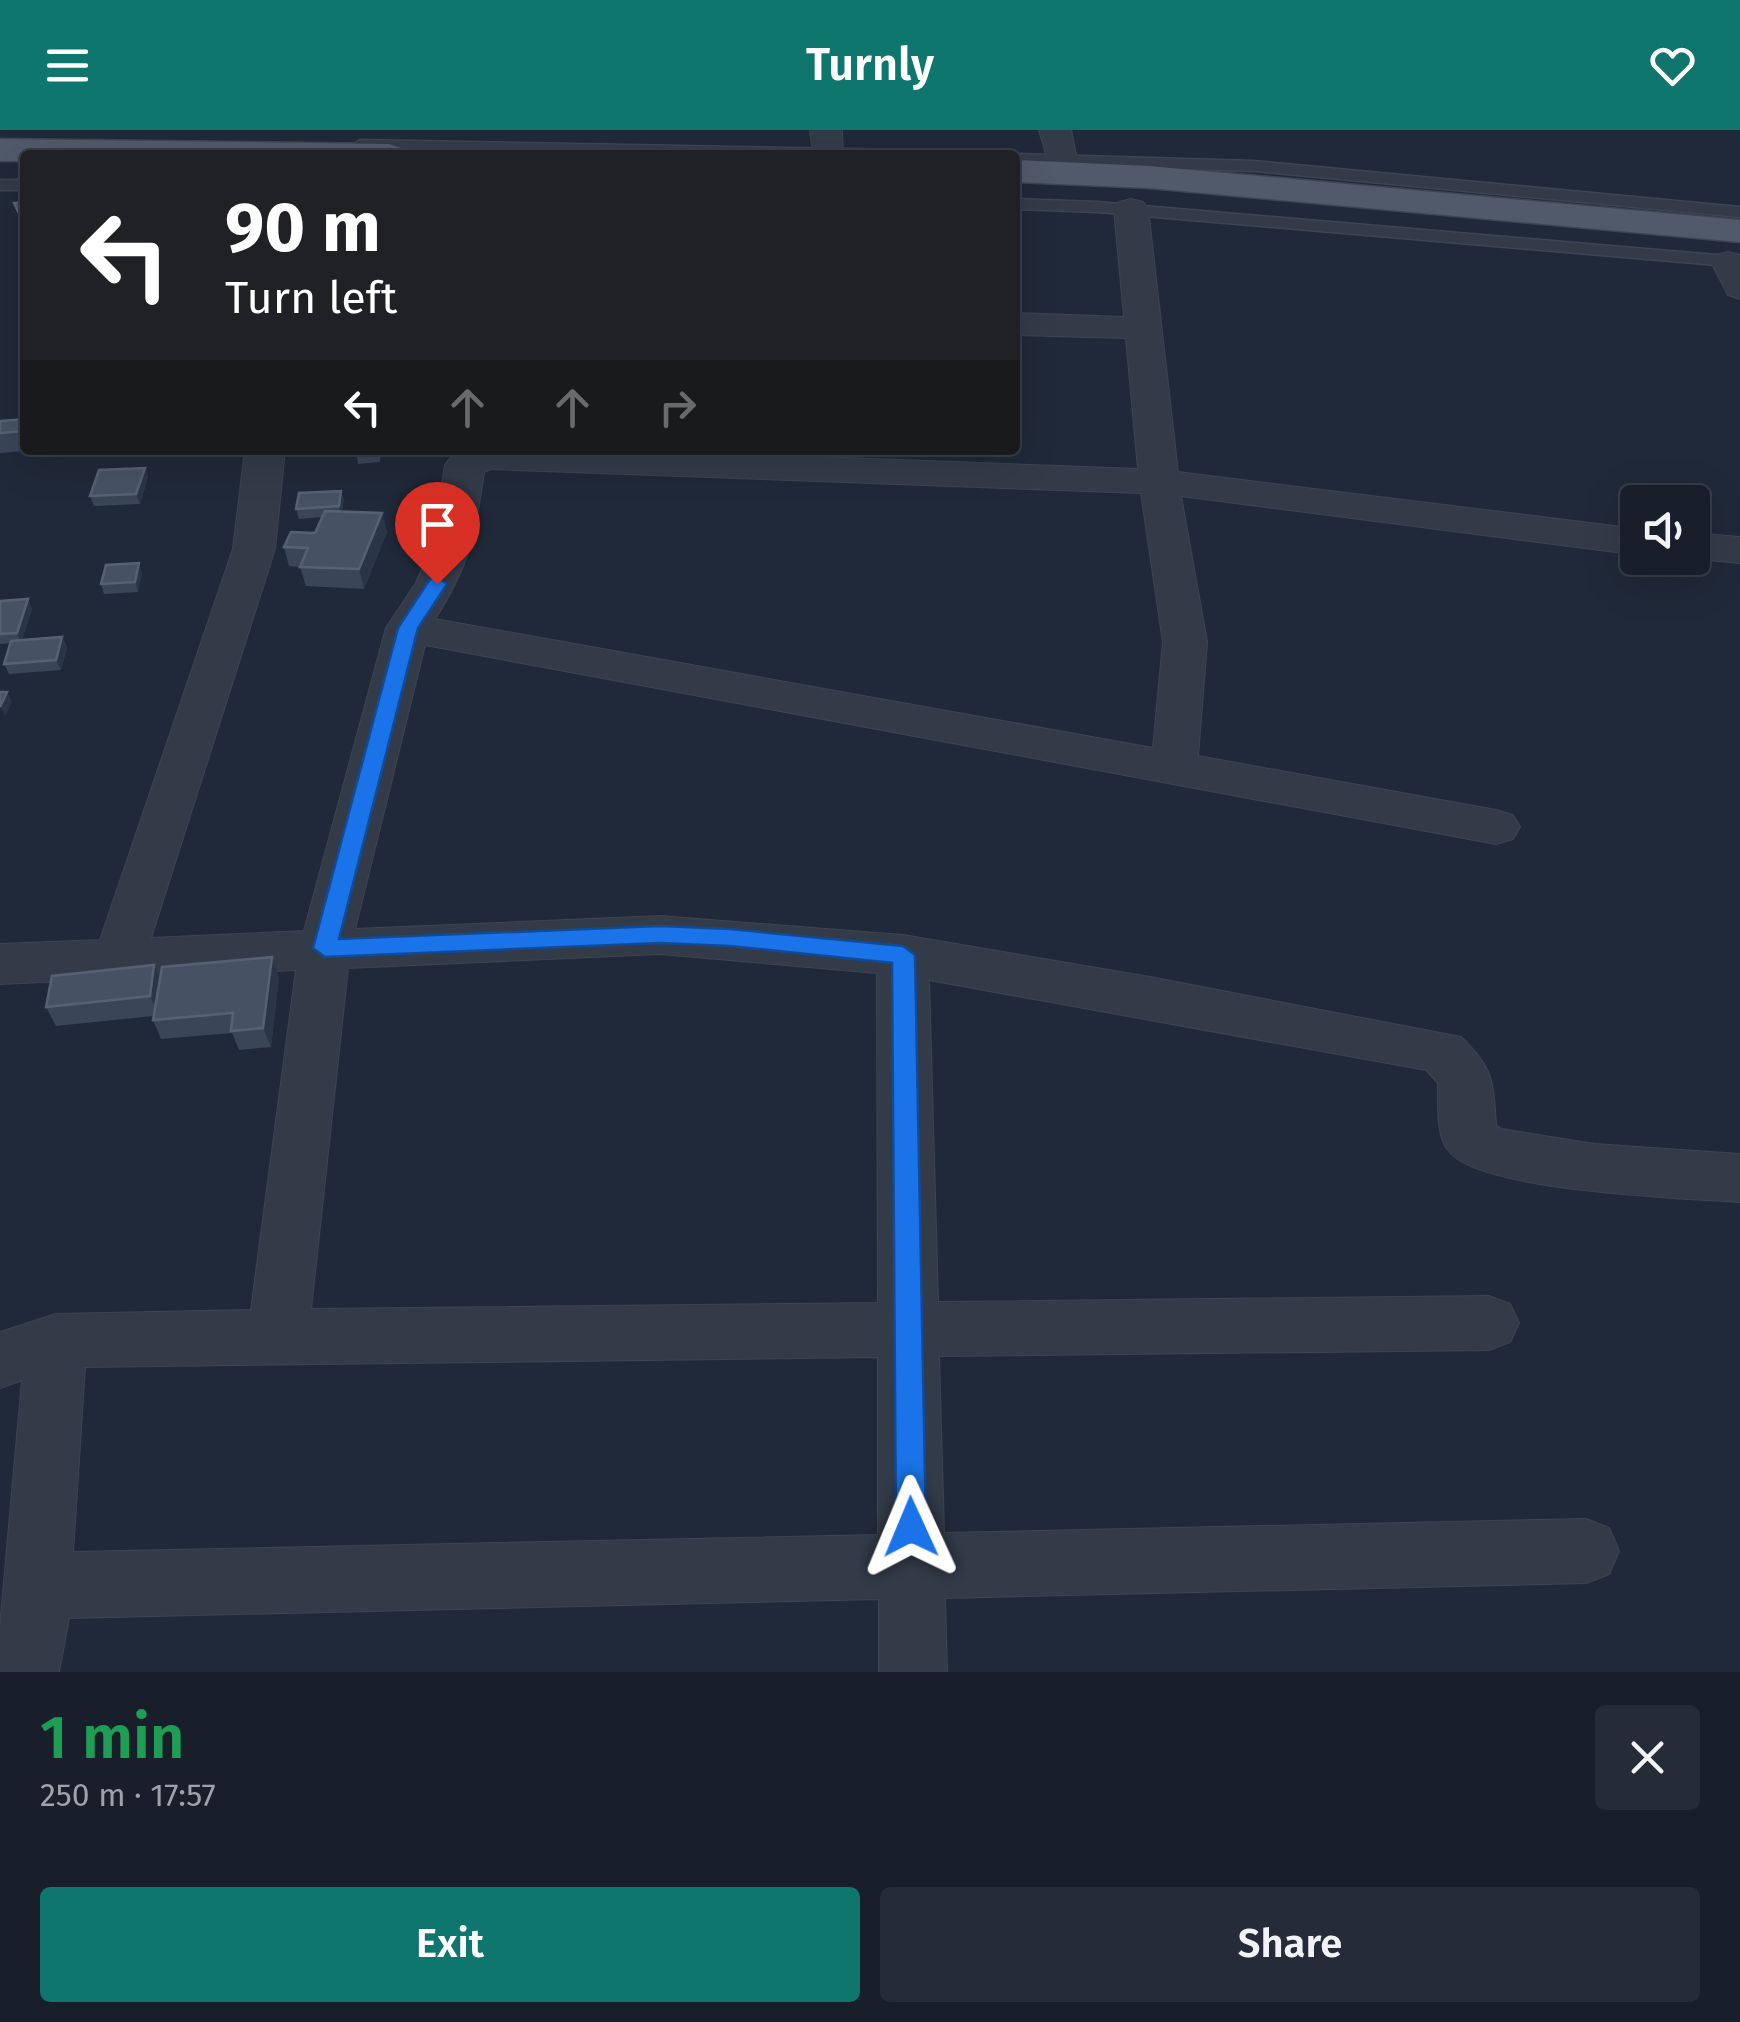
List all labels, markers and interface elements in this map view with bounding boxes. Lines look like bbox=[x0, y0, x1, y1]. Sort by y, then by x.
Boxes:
icon: menu bbox=[40, 38, 95, 93]
text: Turnly bbox=[806, 38, 934, 92]
icon: heart bbox=[1645, 38, 1700, 93]
text: 90 m bbox=[225, 186, 381, 270]
icon: left bbox=[60, 190, 190, 320]
text: Turn left bbox=[225, 271, 397, 325]
icon: left bbox=[335, 380, 390, 435]
icon: ahead bbox=[440, 380, 495, 435]
icon: ahead bbox=[545, 380, 600, 435]
icon: right bbox=[650, 380, 705, 435]
pin bbox=[395, 482, 480, 585]
map controls bbox=[1620, 485, 1710, 575]
button: sound bbox=[1620, 485, 1710, 575]
icon: arrive bbox=[410, 497, 465, 552]
position arrow bbox=[859, 1475, 963, 1579]
text: 1 min bbox=[40, 1702, 185, 1774]
button: close bbox=[1595, 1705, 1700, 1810]
text: 250 m · 17:57 bbox=[40, 1776, 216, 1814]
button: Exit bbox=[40, 1887, 860, 2002]
button: Share bbox=[880, 1887, 1700, 2002]

